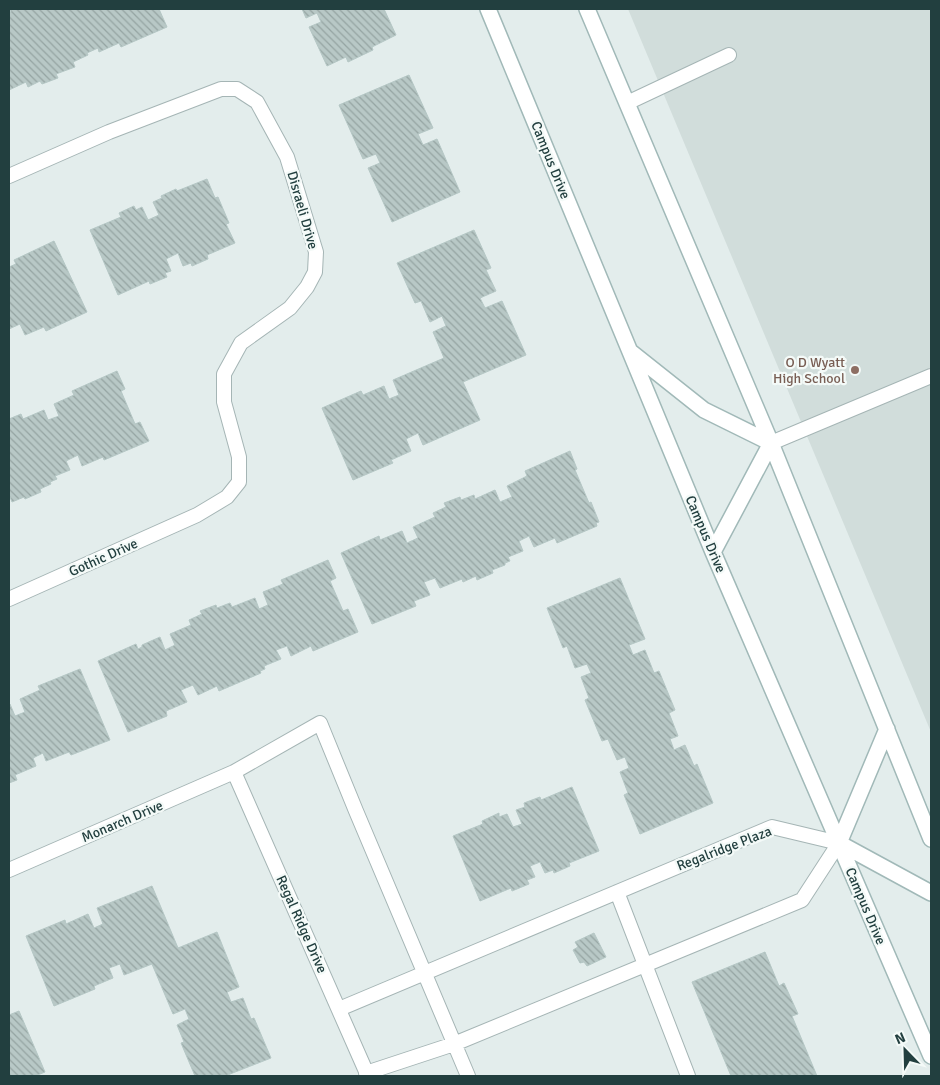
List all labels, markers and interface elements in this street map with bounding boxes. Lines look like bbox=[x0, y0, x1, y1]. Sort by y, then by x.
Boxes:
street label: Campus Drive bbox=[527, 119, 574, 201]
street label: Disraeli Drive bbox=[283, 169, 322, 251]
place label: O D Wyatt High School bbox=[773, 354, 845, 387]
marker: O D Wyatt High School bbox=[849, 364, 861, 376]
street label: Campus Drive bbox=[682, 493, 729, 575]
street label: Gothic Drive bbox=[66, 535, 140, 580]
street label: Monarch Drive bbox=[79, 797, 165, 846]
street label: Regalridge Plaza bbox=[674, 823, 774, 874]
street label: Campus Drive bbox=[842, 865, 889, 947]
street label: Regal Ridge Drive bbox=[272, 873, 331, 976]
north arrow bbox=[880, 1025, 930, 1075]
text: N bbox=[892, 1029, 908, 1048]

